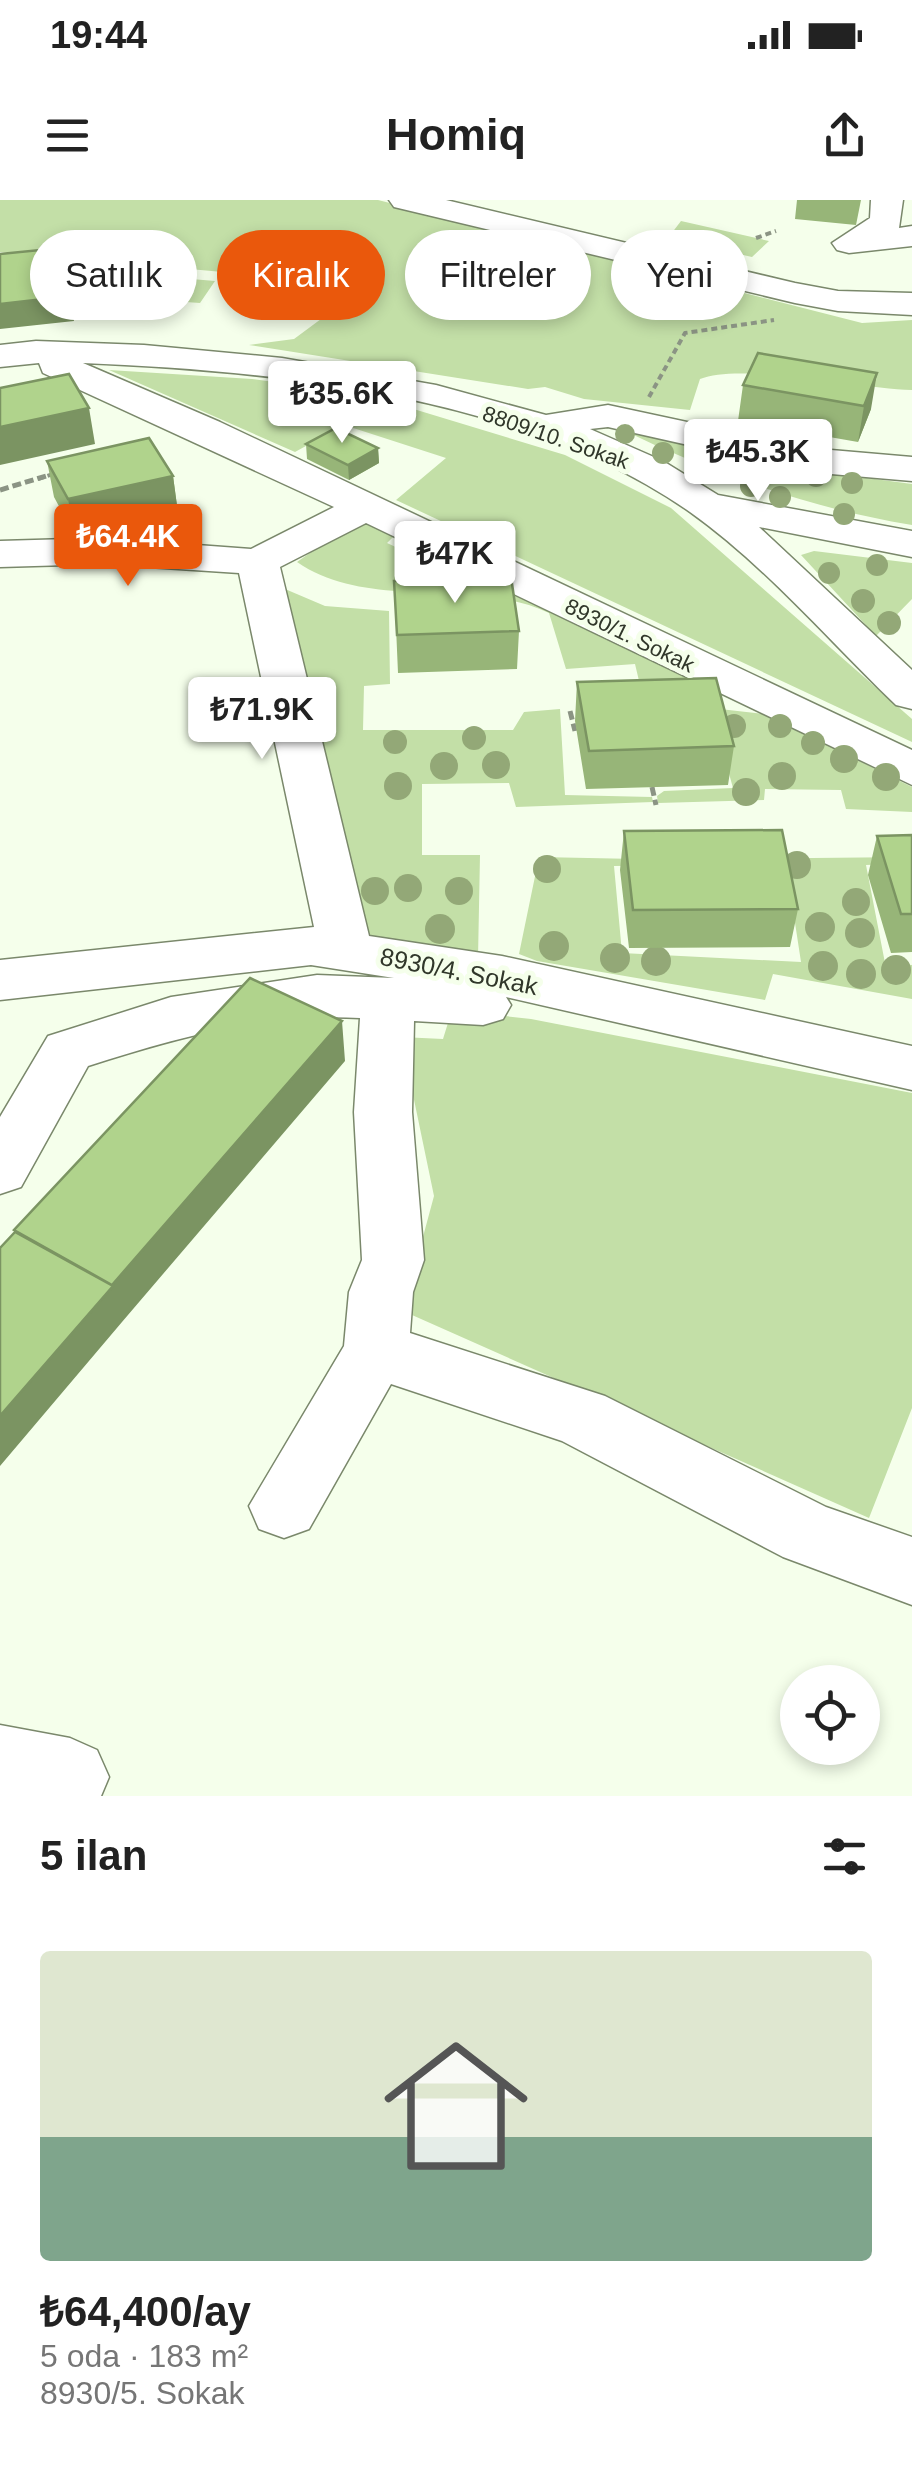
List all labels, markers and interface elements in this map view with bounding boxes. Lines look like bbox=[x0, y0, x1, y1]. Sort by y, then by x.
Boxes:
text: 19:44 bbox=[50, 14, 147, 56]
icon: menu bbox=[40, 108, 95, 163]
icon: share bbox=[817, 108, 872, 163]
text: Homiq bbox=[386, 109, 526, 160]
chip: Satılık bbox=[30, 230, 197, 320]
chip: Kiralık bbox=[217, 230, 385, 320]
chip: Filtreler bbox=[405, 230, 591, 320]
chip: Yeni bbox=[611, 230, 748, 320]
pin: ₺35.6K bbox=[261, 361, 423, 446]
text: ₺35.6K bbox=[290, 375, 394, 411]
street label: 8809/10. Sokak bbox=[479, 401, 633, 475]
pin: ₺45.3K bbox=[677, 419, 839, 504]
text: ₺45.3K bbox=[706, 433, 810, 469]
pin: ₺64.4K bbox=[47, 504, 209, 589]
text: ₺64.4K bbox=[76, 518, 180, 554]
pin: ₺47K bbox=[396, 521, 514, 606]
text: ₺47K bbox=[416, 535, 494, 571]
street label: 8930/1. Sokak bbox=[561, 593, 699, 678]
pin: ₺71.9K bbox=[181, 677, 343, 762]
text: ₺71.9K bbox=[210, 691, 314, 727]
street label: 8930/4. Sokak bbox=[378, 942, 541, 1000]
map controls bbox=[780, 1665, 880, 1765]
button: locate bbox=[780, 1665, 880, 1765]
icon: filters bbox=[817, 1829, 872, 1884]
text: 5 ilan bbox=[40, 1832, 147, 1879]
icon: home bbox=[366, 2016, 546, 2196]
text: ₺64,400/ay bbox=[40, 2288, 251, 2335]
text: 5 oda · 183 m² bbox=[40, 2338, 248, 2374]
text: 8930/5. Sokak bbox=[40, 2375, 245, 2411]

